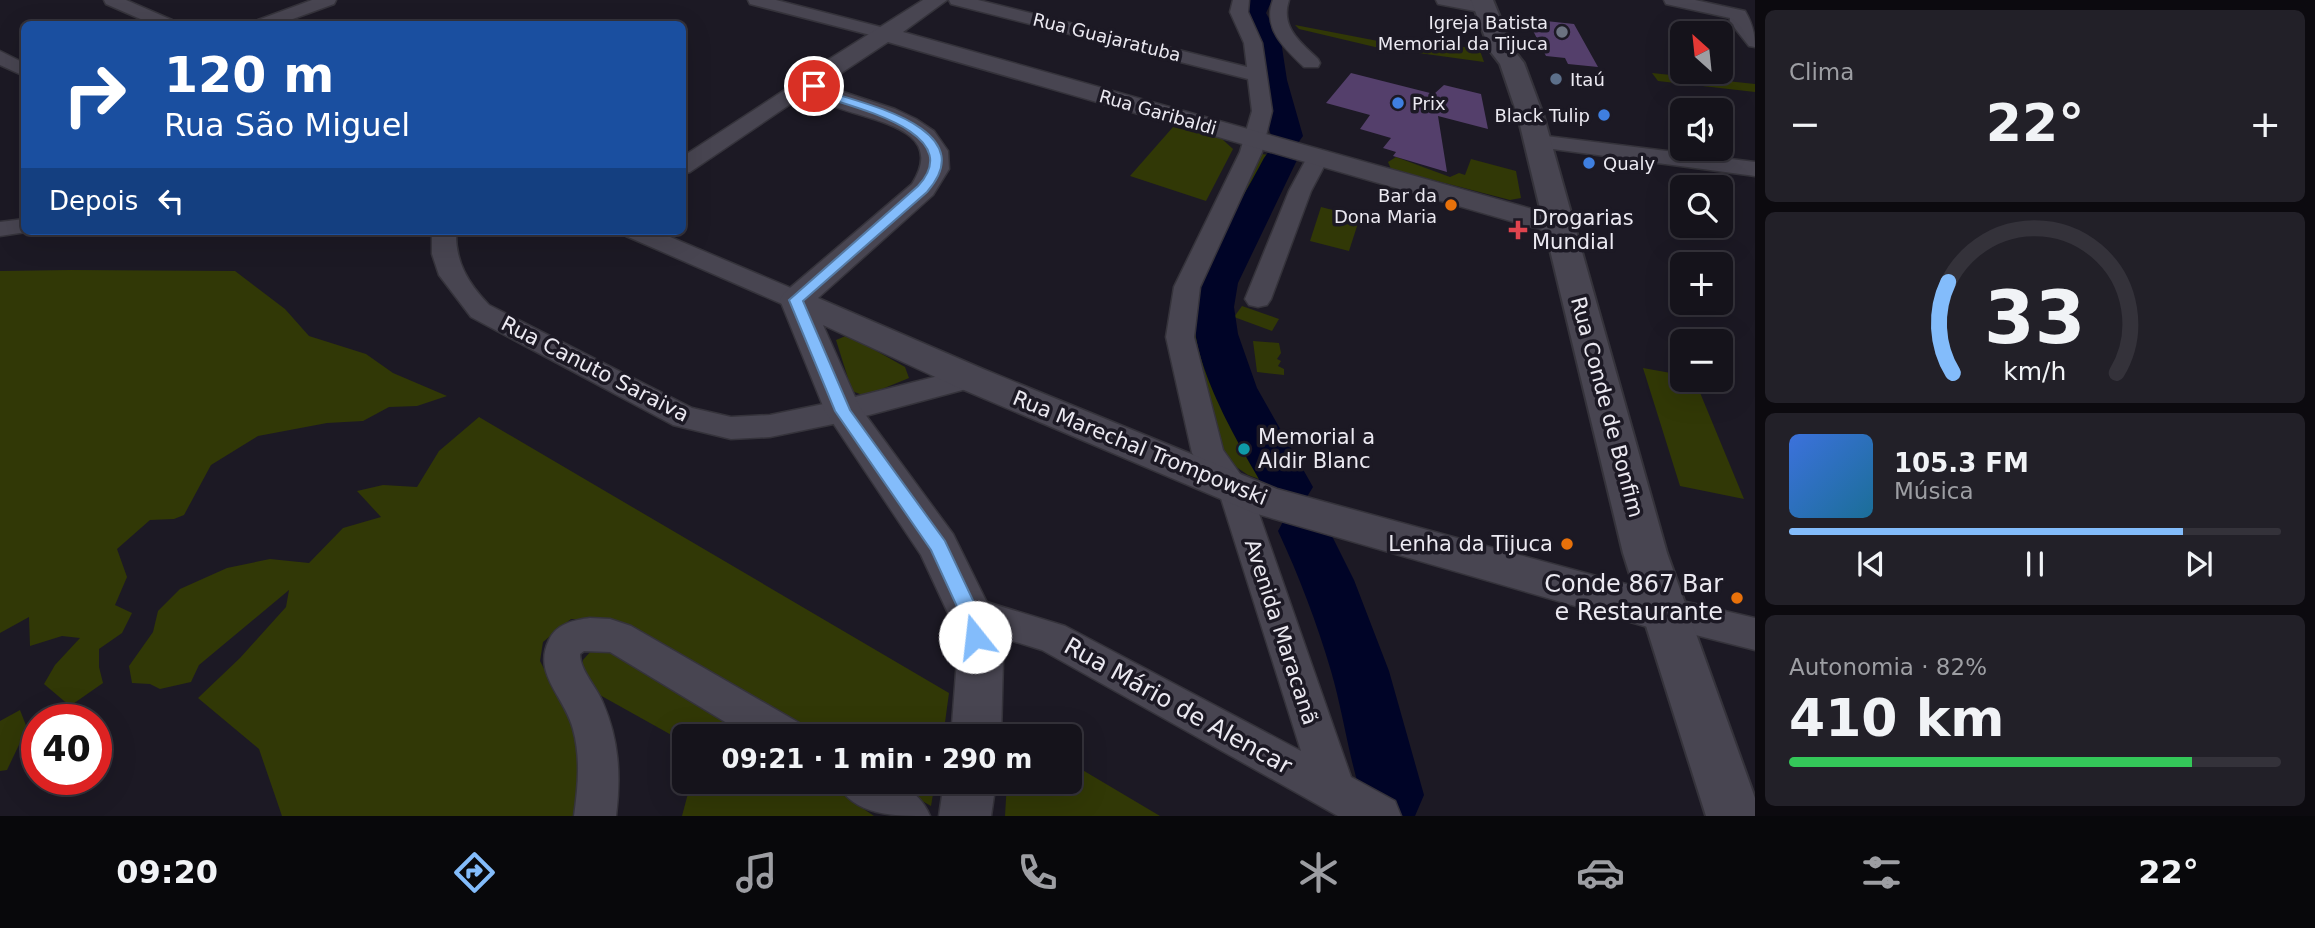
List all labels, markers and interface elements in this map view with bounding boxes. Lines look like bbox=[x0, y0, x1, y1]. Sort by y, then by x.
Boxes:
street label: Rua Guajaratuba bbox=[1031, 8, 1183, 66]
place label: Igreja Batista Memorial da Tijuca bbox=[1378, 12, 1548, 54]
north arrow bbox=[1670, 21, 1732, 84]
map controls bbox=[1670, 21, 1733, 392]
marker: Igreja Batista Memorial da Tijuca bbox=[1554, 24, 1570, 40]
text: 120 m bbox=[164, 47, 334, 104]
icon: right bbox=[49, 49, 140, 140]
pin bbox=[784, 56, 844, 116]
text: Clima bbox=[1789, 59, 1854, 85]
icon: arrive bbox=[795, 67, 833, 105]
place label: Itaú bbox=[1570, 69, 1605, 90]
marker: Itaú bbox=[1548, 71, 1564, 87]
street label: Rua Garibaldi bbox=[1097, 85, 1219, 139]
place label: Prix bbox=[1412, 93, 1446, 114]
text: 22° bbox=[1986, 93, 2084, 153]
marker: Prix bbox=[1390, 95, 1406, 111]
button: sound bbox=[1670, 98, 1733, 161]
text: − bbox=[1789, 102, 1821, 146]
text: + bbox=[2249, 102, 2281, 146]
place label: Black Tulip bbox=[1494, 105, 1590, 126]
text: Rua São Miguel bbox=[164, 106, 410, 144]
marker: Black Tulip bbox=[1596, 107, 1612, 123]
place label: Qualy bbox=[1603, 153, 1656, 174]
marker: Qualy bbox=[1581, 155, 1597, 171]
button: search bbox=[1670, 175, 1733, 238]
icon: left bbox=[152, 182, 190, 220]
place label: Bar da Dona Maria bbox=[1334, 185, 1437, 227]
text: Depois bbox=[49, 186, 138, 216]
marker: Bar da Dona Maria bbox=[1443, 197, 1459, 213]
place label: Drogarias Mundial bbox=[1532, 206, 1634, 254]
marker: Drogarias Mundial bbox=[1510, 222, 1526, 238]
button: + bbox=[1670, 252, 1733, 315]
text: 33 bbox=[1984, 276, 2086, 361]
street label: Rua Conde de Bonfim bbox=[1566, 294, 1648, 520]
street label: Rua Canuto Saraiva bbox=[497, 311, 693, 427]
button: − bbox=[1670, 329, 1733, 392]
text: km/h bbox=[2003, 357, 2067, 386]
street label: Rua Marechal Trompowski bbox=[1009, 386, 1271, 510]
place label: Memorial a Aldir Blanc bbox=[1258, 425, 1375, 473]
marker: Memorial a Aldir Blanc bbox=[1236, 441, 1252, 457]
text: 105.3 FM bbox=[1894, 448, 2029, 478]
text: Música bbox=[1894, 478, 1974, 504]
place label: Lenha da Tijuca bbox=[1388, 532, 1553, 556]
street label: Avenida Maracanã bbox=[1240, 536, 1322, 728]
marker: Lenha da Tijuca bbox=[1559, 536, 1575, 552]
icon: previous bbox=[1852, 545, 1890, 583]
icon: pause bbox=[2016, 545, 2054, 583]
icon: next bbox=[2180, 545, 2218, 583]
place label: Conde 867 Bar e Restaurante bbox=[1544, 570, 1723, 626]
marker: Conde 867 Bar e Restaurante bbox=[1729, 590, 1745, 606]
position arrow bbox=[938, 600, 1012, 674]
street label: Rua Mário de Alencar bbox=[1059, 632, 1297, 780]
text: Autonomia · 82% bbox=[1789, 654, 1987, 680]
text: 410 km bbox=[1789, 688, 2004, 748]
speed limit sign: 40 bbox=[21, 704, 112, 795]
text: 09:21 · 1 min · 290 m bbox=[722, 744, 1032, 774]
icon: directions bbox=[450, 848, 499, 897]
icon: music bbox=[732, 848, 781, 897]
icon: phone bbox=[1013, 848, 1062, 897]
icon: climate bbox=[1294, 848, 1343, 897]
icon: car bbox=[1576, 848, 1625, 897]
icon: filters bbox=[1857, 848, 1906, 897]
text: 09:20 bbox=[116, 853, 218, 891]
text: 22° bbox=[2138, 853, 2199, 891]

